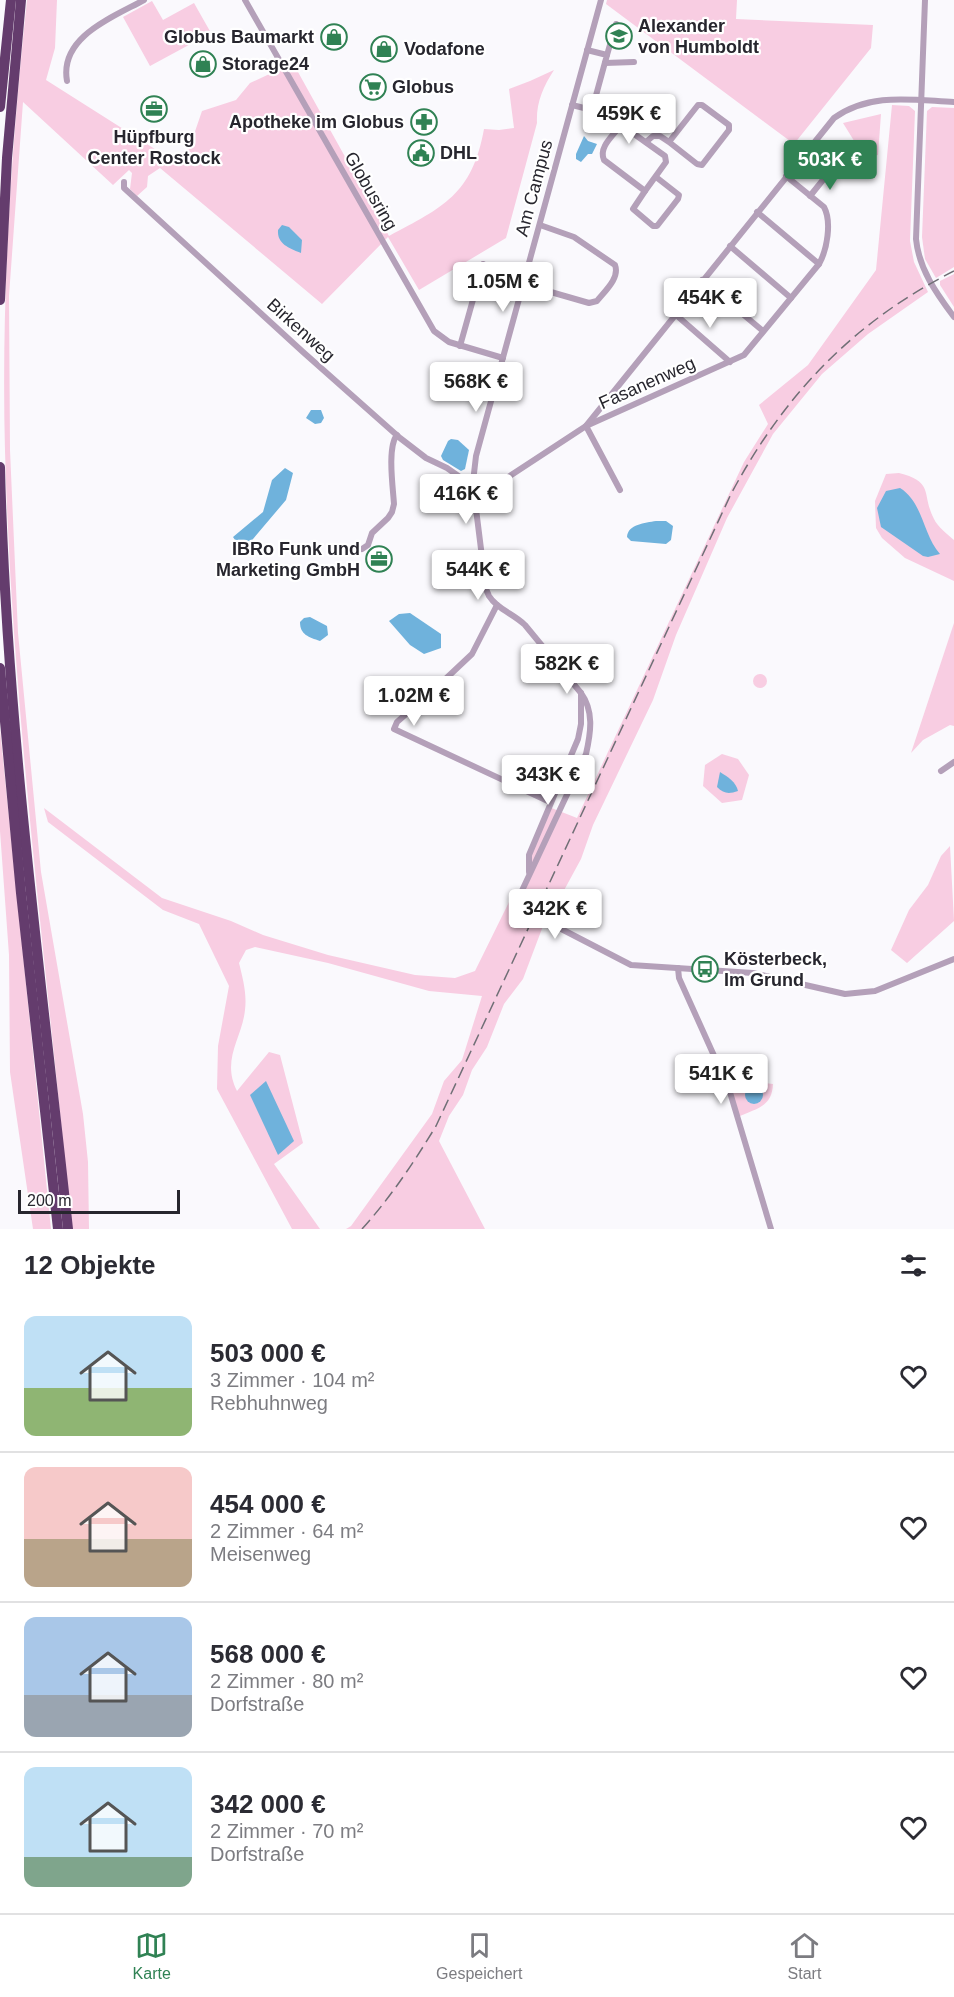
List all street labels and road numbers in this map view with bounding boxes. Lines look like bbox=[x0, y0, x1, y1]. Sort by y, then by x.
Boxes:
street label: Am Campus bbox=[512, 138, 556, 238]
street label: Globusring bbox=[341, 148, 401, 234]
street label: Birkenweg bbox=[263, 294, 339, 366]
street label: Fasanenweg bbox=[596, 353, 698, 413]

